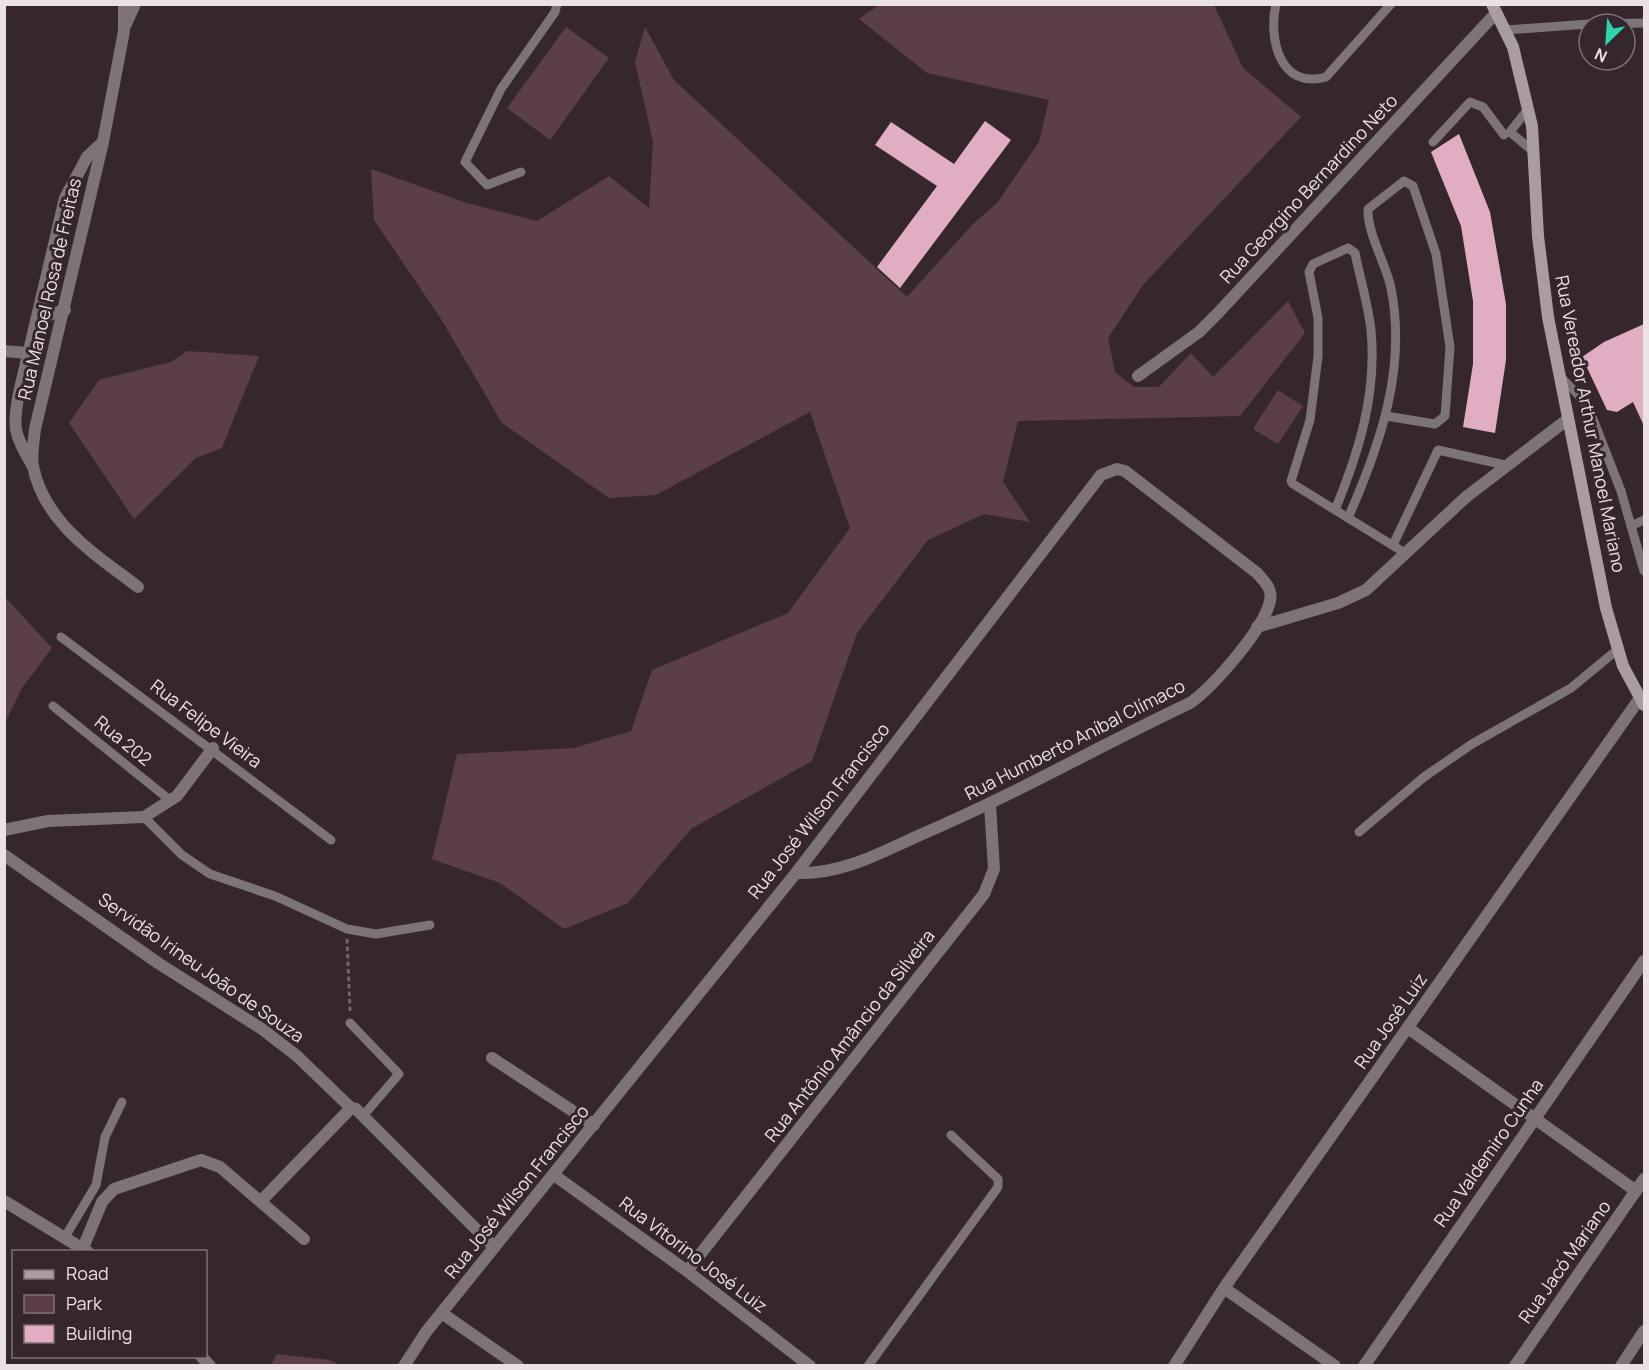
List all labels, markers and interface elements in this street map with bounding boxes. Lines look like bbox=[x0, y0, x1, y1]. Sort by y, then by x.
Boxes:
north arrow bbox=[1577, 12, 1637, 72]
text: N bbox=[1591, 43, 1611, 68]
street label: Rua Georgino Bernardino Neto bbox=[1214, 89, 1402, 288]
street label: Rua Manoel Rosa de Freitas bbox=[12, 176, 86, 402]
street label: Rua Vereador Arthur Manoel Mariano bbox=[1550, 273, 1632, 575]
street label: Rua Felipe Vieira bbox=[146, 673, 267, 773]
street label: Rua Humberto Aníbal Clímaco bbox=[960, 673, 1189, 805]
street label: Rua 202 bbox=[90, 710, 157, 771]
street label: Rua José Wilson Francisco bbox=[742, 718, 894, 903]
street label: Servidão Irineu João de Souza bbox=[94, 887, 309, 1048]
street label: Rua Antônio Amâncio da Silveira bbox=[759, 924, 940, 1146]
street label: Rua José Luiz bbox=[1348, 968, 1432, 1073]
street label: Rua Valdemiro Cunha bbox=[1428, 1074, 1548, 1231]
street label: Rua José Wilson Francisco bbox=[439, 1100, 594, 1283]
street label: Rua Vitorino José Luiz bbox=[615, 1191, 773, 1318]
street label: Rua Jacó Mariano bbox=[1513, 1195, 1616, 1328]
legend bbox=[12, 1250, 207, 1358]
text: Road bbox=[66, 1261, 109, 1285]
text: Park bbox=[66, 1291, 103, 1315]
text: Building bbox=[66, 1321, 132, 1345]

